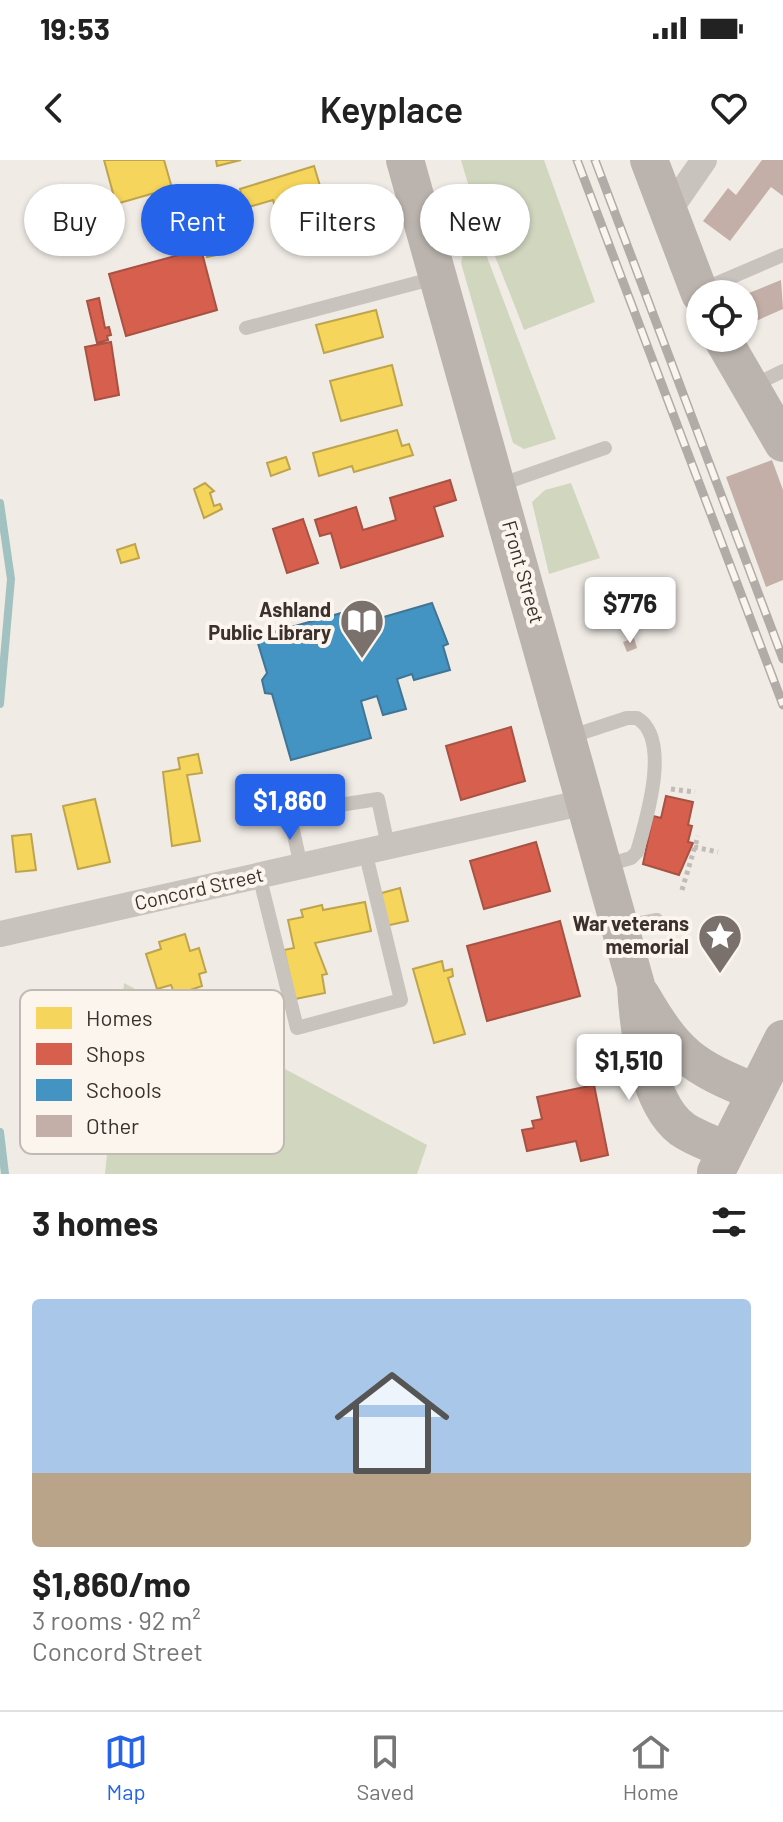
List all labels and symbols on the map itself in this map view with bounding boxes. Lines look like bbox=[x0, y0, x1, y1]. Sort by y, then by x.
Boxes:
street label: Front Street bbox=[498, 518, 550, 626]
pin: $776 bbox=[583, 577, 677, 645]
place label: Ashland Public Library bbox=[208, 597, 331, 644]
library icon: Ashland Public Library bbox=[338, 597, 386, 660]
pin: $1,860 bbox=[225, 774, 355, 842]
street label: Concord Street bbox=[132, 862, 266, 915]
place label: War veterans memorial bbox=[573, 911, 689, 958]
place icon: War veterans memorial bbox=[696, 912, 744, 975]
legend bbox=[20, 990, 284, 1154]
text: Homes bbox=[86, 1004, 153, 1030]
pin: $1,510 bbox=[564, 1034, 694, 1102]
text: Shops bbox=[86, 1040, 145, 1066]
text: Schools bbox=[86, 1076, 162, 1102]
text: Other bbox=[86, 1112, 139, 1138]

